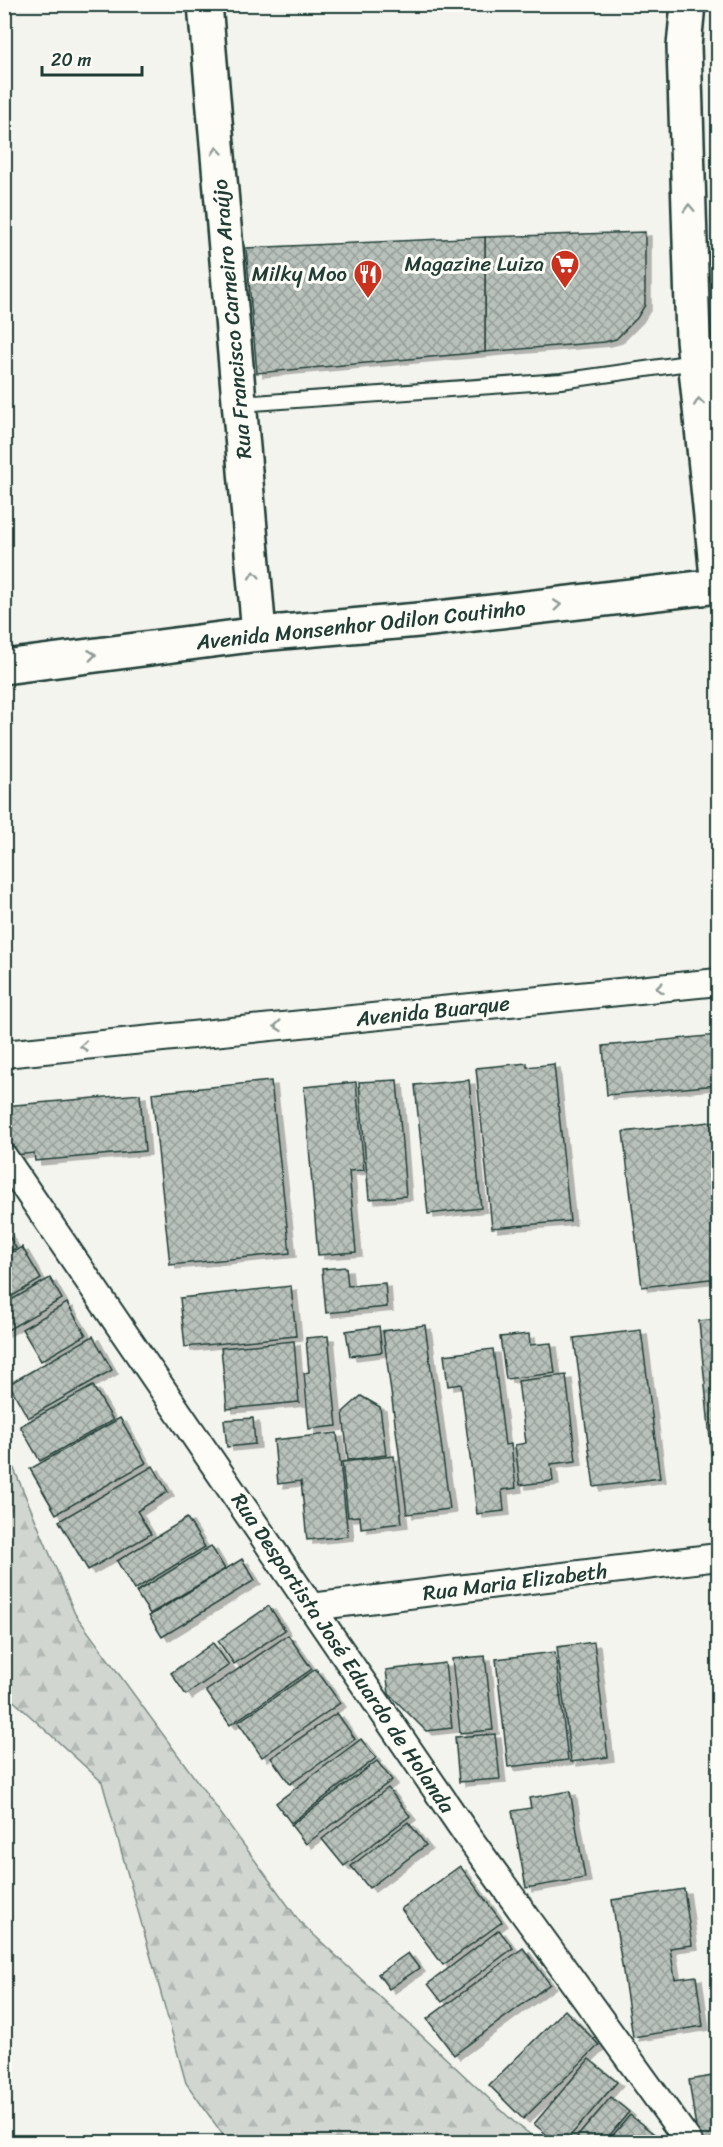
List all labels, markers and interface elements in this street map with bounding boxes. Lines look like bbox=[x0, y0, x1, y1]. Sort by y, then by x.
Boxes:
scale bar bbox=[42, 39, 142, 77]
text: 20 m bbox=[51, 44, 91, 76]
one-way arrow bbox=[211, 146, 224, 155]
street label: Rua Francisco Carneiro Araújo bbox=[201, 177, 263, 461]
one-way arrow bbox=[683, 203, 695, 212]
place label: Magazine Luiza bbox=[404, 245, 544, 283]
supermarket icon: Magazine Luiza bbox=[549, 248, 581, 290]
place label: Milky Moo bbox=[252, 255, 347, 293]
restaurant icon: Milky Moo bbox=[352, 258, 384, 300]
one-way arrow bbox=[693, 398, 706, 407]
one-way arrow bbox=[247, 571, 260, 580]
street label: Avenida Monsenhor Odilon Coutinho bbox=[194, 589, 527, 661]
one-way arrow bbox=[553, 599, 562, 612]
one-way arrow bbox=[88, 649, 97, 662]
one-way arrow bbox=[656, 981, 665, 994]
street label: Avenida Buarque bbox=[353, 984, 512, 1038]
one-way arrow bbox=[274, 1020, 283, 1032]
one-way arrow bbox=[80, 1039, 89, 1052]
street label: Rua Desportista José Eduardo de Holanda bbox=[221, 1485, 465, 1822]
street label: Rua Maria Elizabeth bbox=[421, 1552, 609, 1612]

